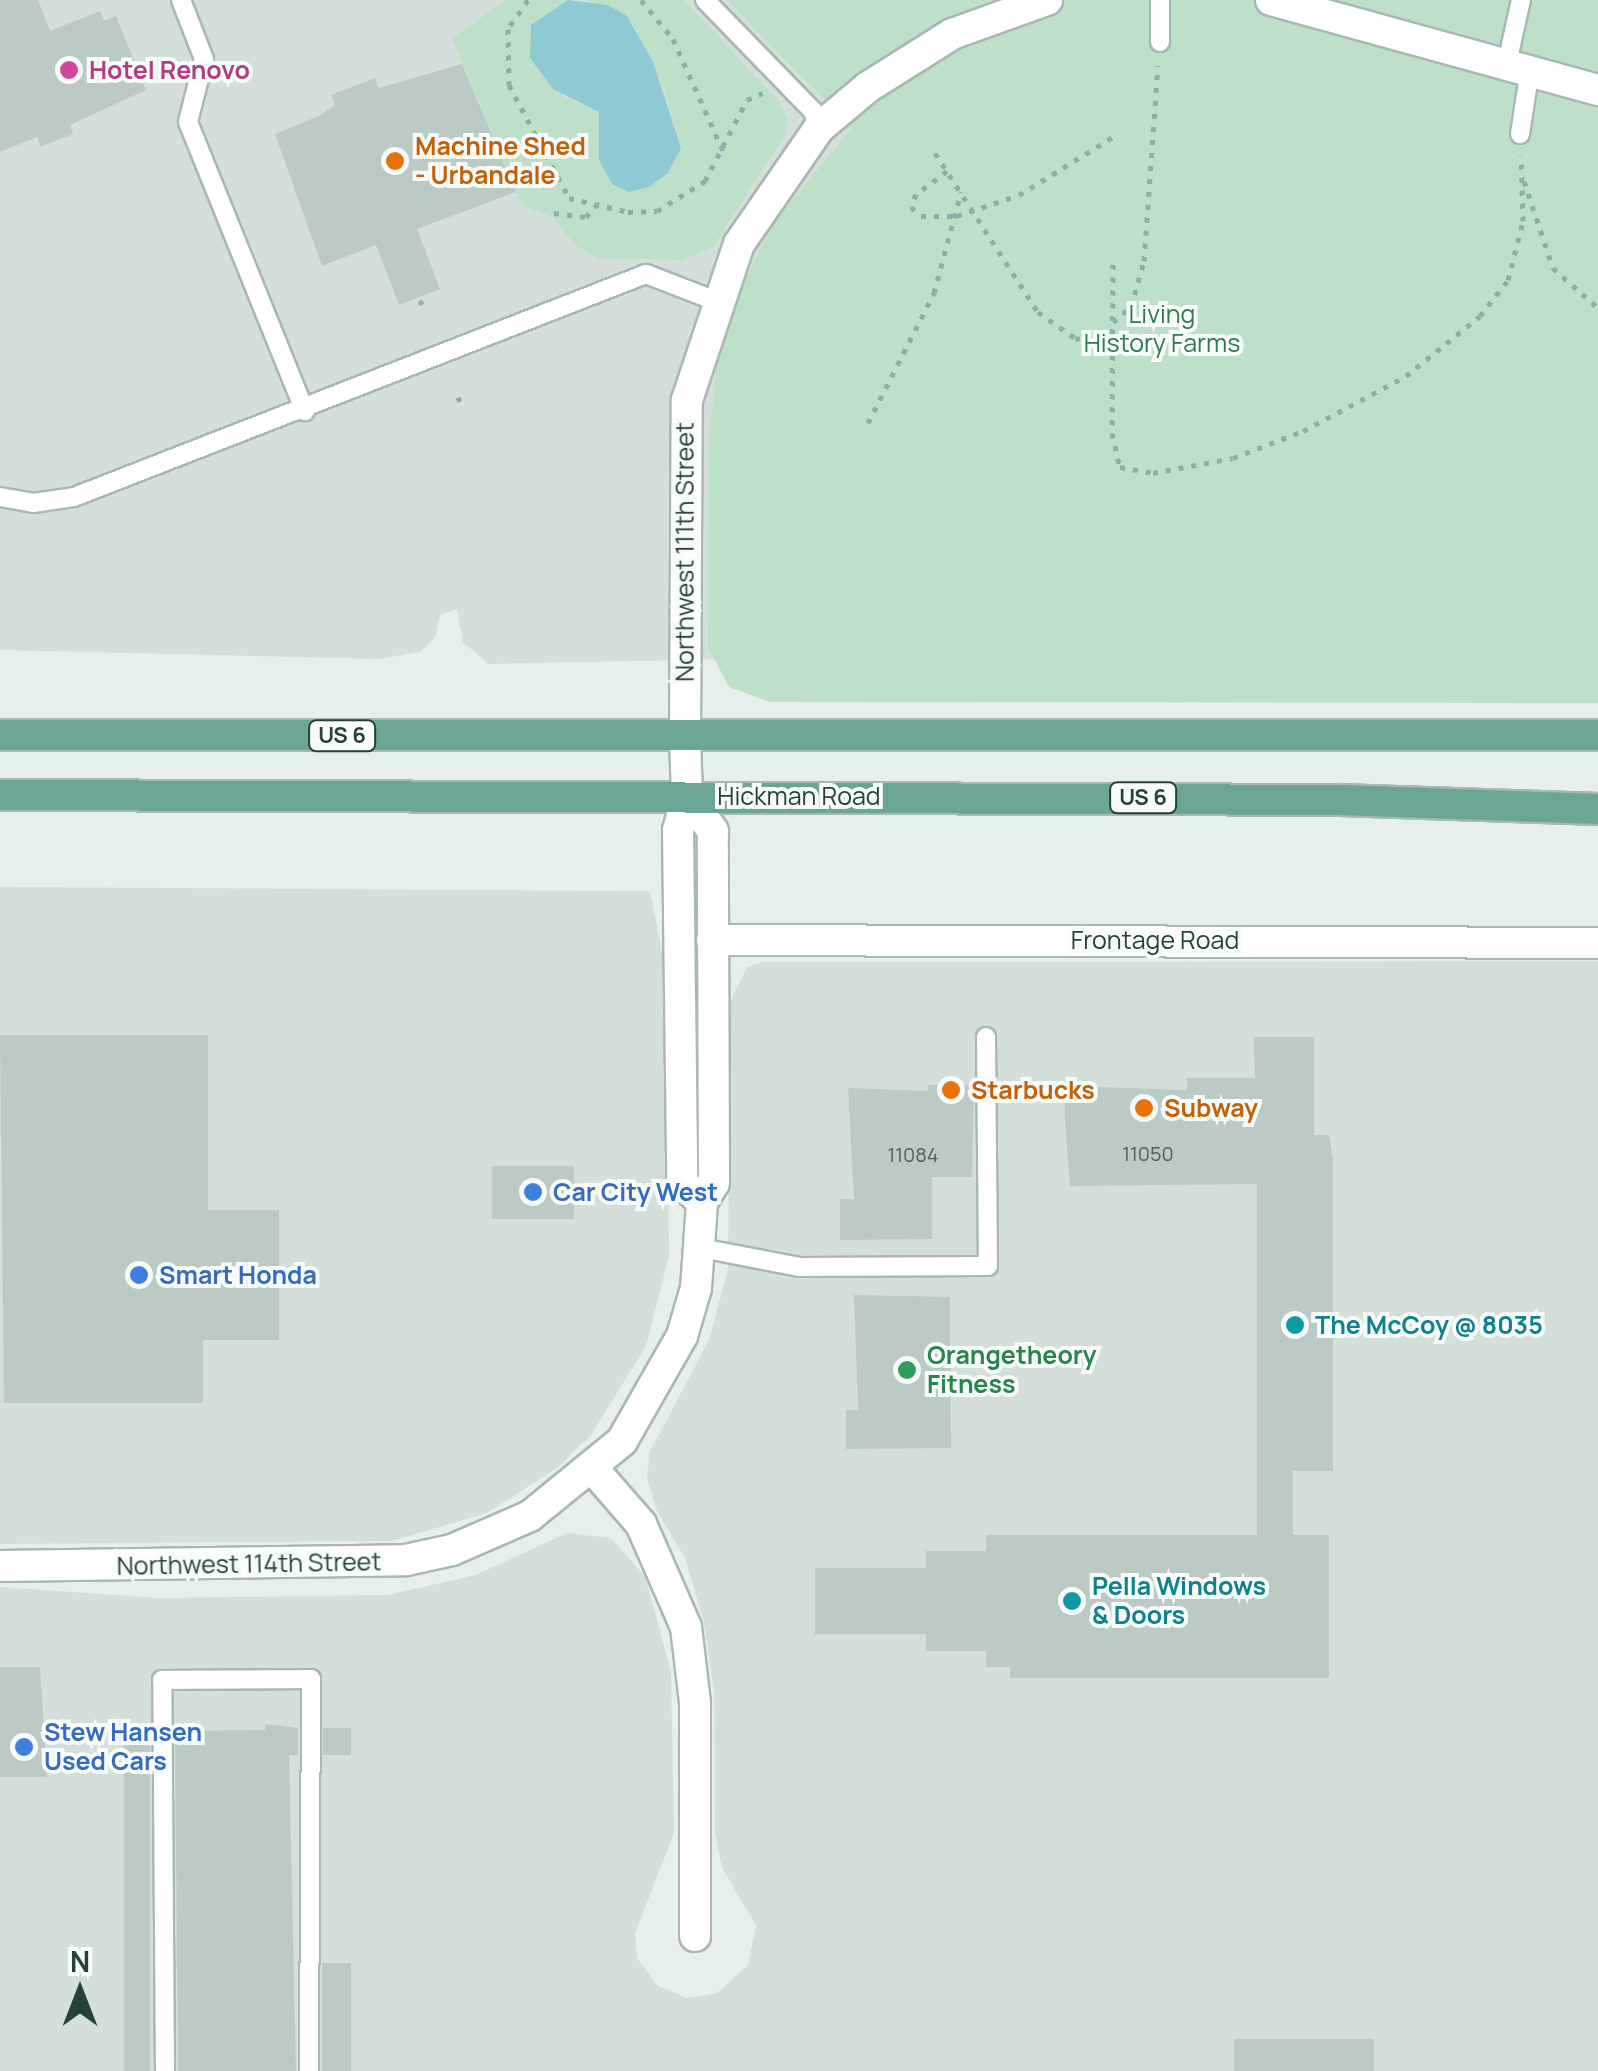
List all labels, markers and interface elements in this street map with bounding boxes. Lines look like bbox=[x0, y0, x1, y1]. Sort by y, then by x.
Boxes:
place label: Hotel Renovo bbox=[89, 55, 250, 85]
marker: Hotel Renovo bbox=[58, 59, 80, 81]
place label: Machine Shed - Urbandale bbox=[415, 132, 586, 191]
marker: Machine Shed - Urbandale bbox=[384, 150, 406, 172]
park label: Living History Farms bbox=[1084, 300, 1240, 359]
street label: Northwest 111th Street bbox=[670, 422, 700, 682]
road number: US 6 bbox=[307, 719, 377, 753]
street label: Hickman Road bbox=[717, 781, 881, 811]
road number: US 6 bbox=[1108, 781, 1178, 815]
street label: Frontage Road bbox=[1071, 925, 1239, 955]
place label: Starbucks bbox=[971, 1075, 1095, 1105]
marker: Starbucks bbox=[940, 1079, 962, 1101]
place label: Subway bbox=[1164, 1093, 1258, 1123]
marker: Subway bbox=[1133, 1097, 1155, 1119]
house number: 11050 bbox=[1122, 1141, 1174, 1165]
house number: 11084 bbox=[887, 1142, 939, 1166]
place label: Car City West bbox=[553, 1177, 718, 1207]
marker: Car City West bbox=[522, 1181, 544, 1203]
place label: Smart Honda bbox=[159, 1260, 317, 1290]
marker: Smart Honda bbox=[128, 1264, 150, 1286]
place label: The McCoy @ 8035 bbox=[1315, 1310, 1543, 1340]
marker: The McCoy @ 8035 bbox=[1284, 1314, 1306, 1336]
place label: Orangetheory Fitness bbox=[927, 1341, 1096, 1400]
marker: Orangetheory Fitness bbox=[896, 1359, 918, 1381]
street label: Northwest 114th Street bbox=[116, 1547, 382, 1581]
place label: Pella Windows & Doors bbox=[1092, 1572, 1266, 1631]
marker: Pella Windows & Doors bbox=[1061, 1590, 1083, 1612]
place label: Stew Hansen Used Cars bbox=[44, 1718, 202, 1777]
marker: Stew Hansen Used Cars bbox=[13, 1736, 35, 1758]
north arrow bbox=[30, 1941, 130, 2041]
text: N bbox=[70, 1942, 90, 1980]

